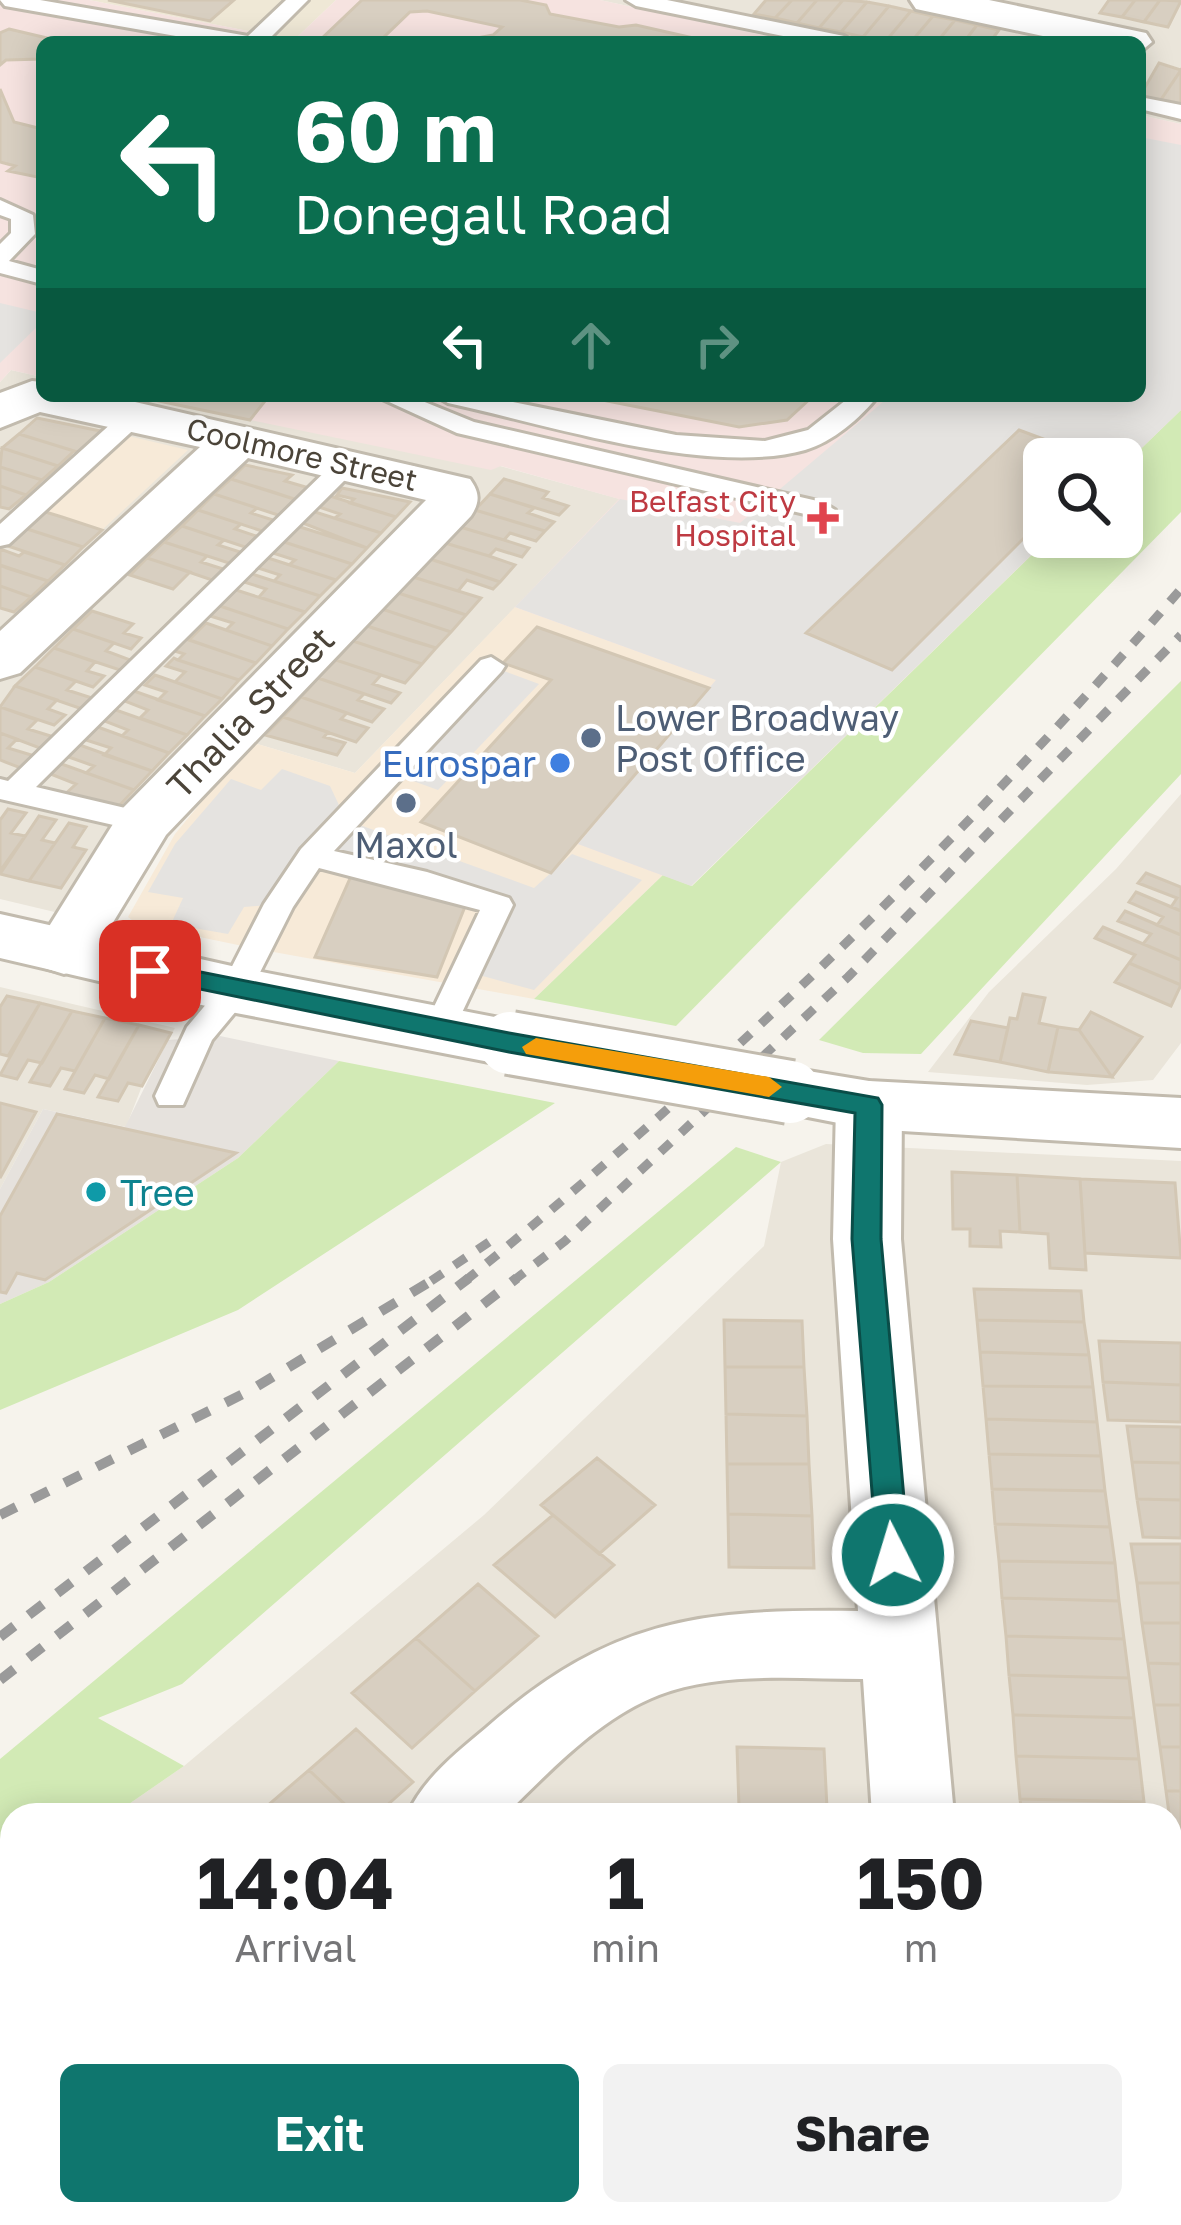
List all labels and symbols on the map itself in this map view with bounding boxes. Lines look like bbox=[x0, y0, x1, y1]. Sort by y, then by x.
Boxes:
street label: Coolmore Street bbox=[183, 410, 421, 498]
place label: Belfast City Hospital bbox=[629, 483, 796, 553]
marker: Belfast City Hospital bbox=[807, 502, 839, 534]
street label: Thalia Street bbox=[157, 617, 343, 807]
place label: Lower Broadway Post Office bbox=[615, 696, 899, 780]
marker: Lower Broadway Post Office bbox=[578, 725, 604, 751]
place label: Eurospar bbox=[381, 742, 536, 785]
marker: Eurospar bbox=[547, 750, 573, 776]
marker: Maxol bbox=[393, 790, 419, 816]
place label: Maxol bbox=[354, 823, 458, 866]
pin bbox=[99, 920, 201, 1022]
place label: Tree bbox=[120, 1171, 195, 1214]
marker: Tree bbox=[83, 1179, 109, 1205]
position arrow bbox=[830, 1492, 956, 1618]

